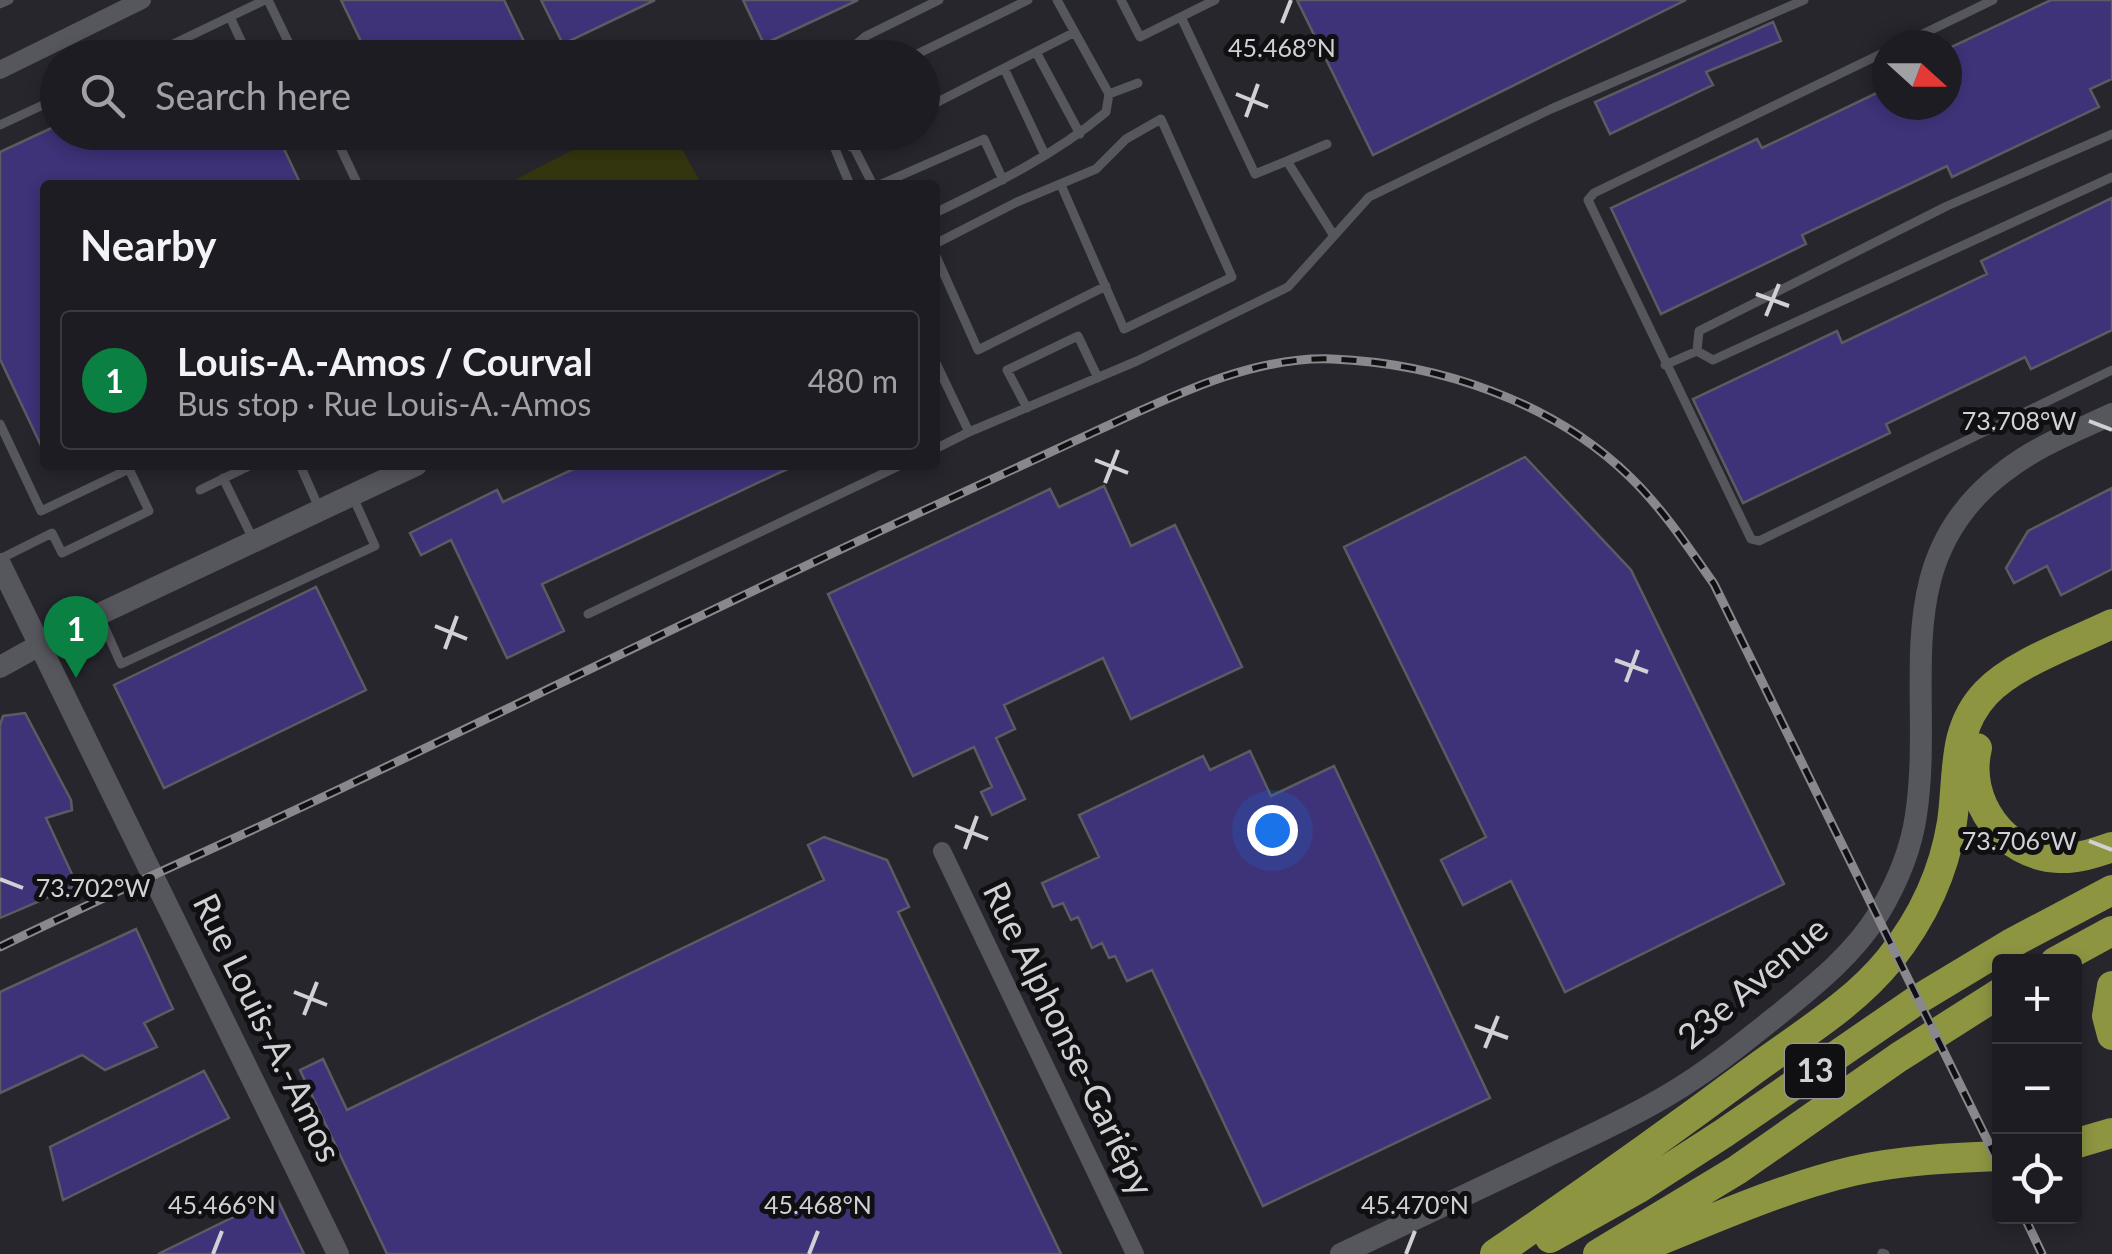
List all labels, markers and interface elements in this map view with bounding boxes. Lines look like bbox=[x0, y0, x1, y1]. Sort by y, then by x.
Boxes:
north arrow bbox=[1872, 30, 1962, 120]
text: 45.468°N bbox=[1228, 32, 1336, 62]
search box bbox=[40, 40, 940, 150]
icon: search bbox=[75, 68, 130, 123]
text: Search here bbox=[155, 72, 351, 118]
text: Nearby bbox=[80, 220, 217, 270]
text: Louis-A.-Amos / Courval bbox=[177, 338, 593, 384]
text: 1 bbox=[105, 361, 124, 400]
text: 480 m bbox=[808, 361, 898, 400]
text: Bus stop · Rue Louis-A.-Amos bbox=[177, 384, 591, 423]
text: 73.708°W bbox=[1962, 405, 2076, 435]
pin: 1 bbox=[44, 596, 108, 678]
your location bbox=[1247, 805, 1298, 856]
text: 73.706°W bbox=[1962, 825, 2076, 855]
text: 73.702°W bbox=[36, 872, 150, 902]
street label: Rue Alphonse-Gariépy bbox=[976, 874, 1164, 1202]
street label: Rue Louis-A.-Amos bbox=[186, 886, 352, 1168]
street label: 23e Avenue bbox=[1668, 907, 1835, 1056]
map controls bbox=[1992, 954, 2082, 1224]
button: + bbox=[1992, 954, 2082, 1044]
road number: 13 bbox=[1785, 1044, 1845, 1098]
button: − bbox=[1992, 1044, 2082, 1134]
button: locate bbox=[1992, 1134, 2082, 1224]
text: 45.466°N bbox=[168, 1189, 276, 1219]
text: 45.468°N bbox=[764, 1189, 872, 1219]
text: 45.470°N bbox=[1361, 1189, 1469, 1219]

